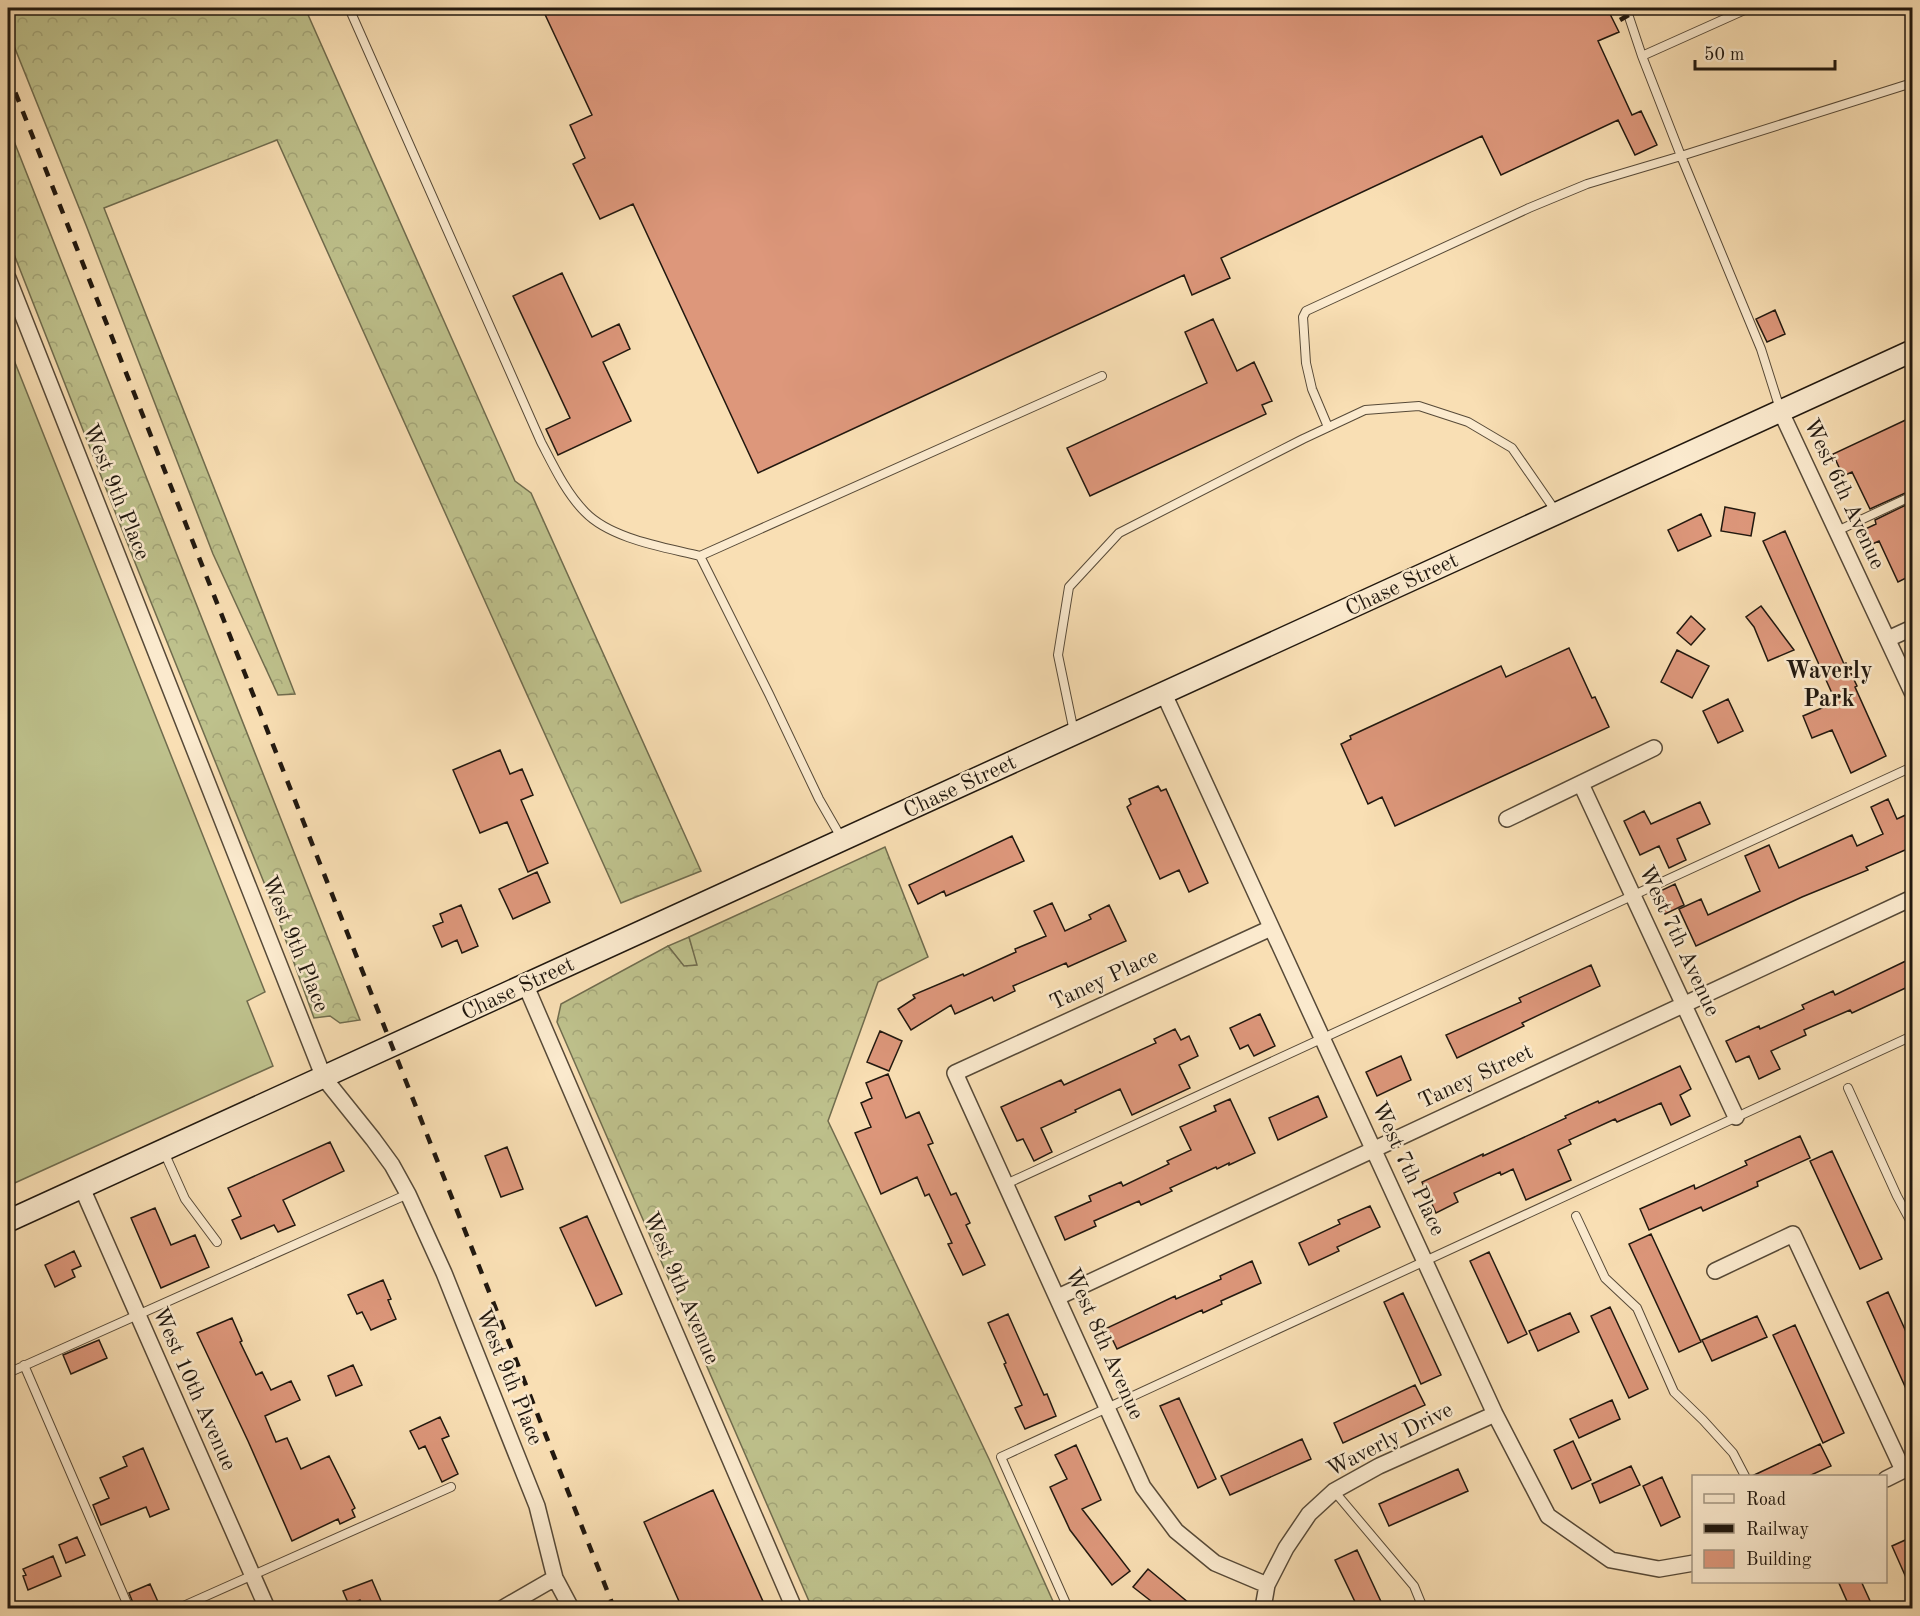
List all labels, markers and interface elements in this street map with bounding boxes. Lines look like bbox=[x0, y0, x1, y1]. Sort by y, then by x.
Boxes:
scale bar bbox=[1695, 33, 1834, 71]
text: 50 m bbox=[1704, 46, 1744, 64]
street label: West 6th Avenue bbox=[1800, 415, 1888, 573]
street label: West 9th Place bbox=[79, 421, 153, 563]
street label: Chase Street bbox=[1342, 549, 1462, 621]
district label: Waverly Park bbox=[1785, 660, 1873, 712]
street label: Chase Street bbox=[900, 751, 1020, 823]
street label: West 7th Avenue bbox=[1635, 862, 1723, 1020]
street label: West 9th Place bbox=[258, 873, 332, 1015]
street label: Taney Place bbox=[1046, 945, 1162, 1015]
street label: Chase Street bbox=[458, 953, 578, 1025]
street label: Taney Street bbox=[1415, 1041, 1537, 1113]
street label: West 7th Place bbox=[1367, 1099, 1449, 1239]
street label: West 9th Avenue bbox=[639, 1209, 723, 1367]
street label: West 8th Avenue bbox=[1061, 1265, 1147, 1423]
street label: West 10th Avenue bbox=[148, 1304, 240, 1474]
street label: West 9th Place bbox=[472, 1306, 546, 1448]
street label: Waverly Drive bbox=[1323, 1399, 1457, 1481]
legend bbox=[1692, 1475, 1887, 1583]
text: Road bbox=[1746, 1491, 1786, 1509]
text: Railway bbox=[1746, 1521, 1809, 1539]
text: Building bbox=[1746, 1551, 1812, 1569]

